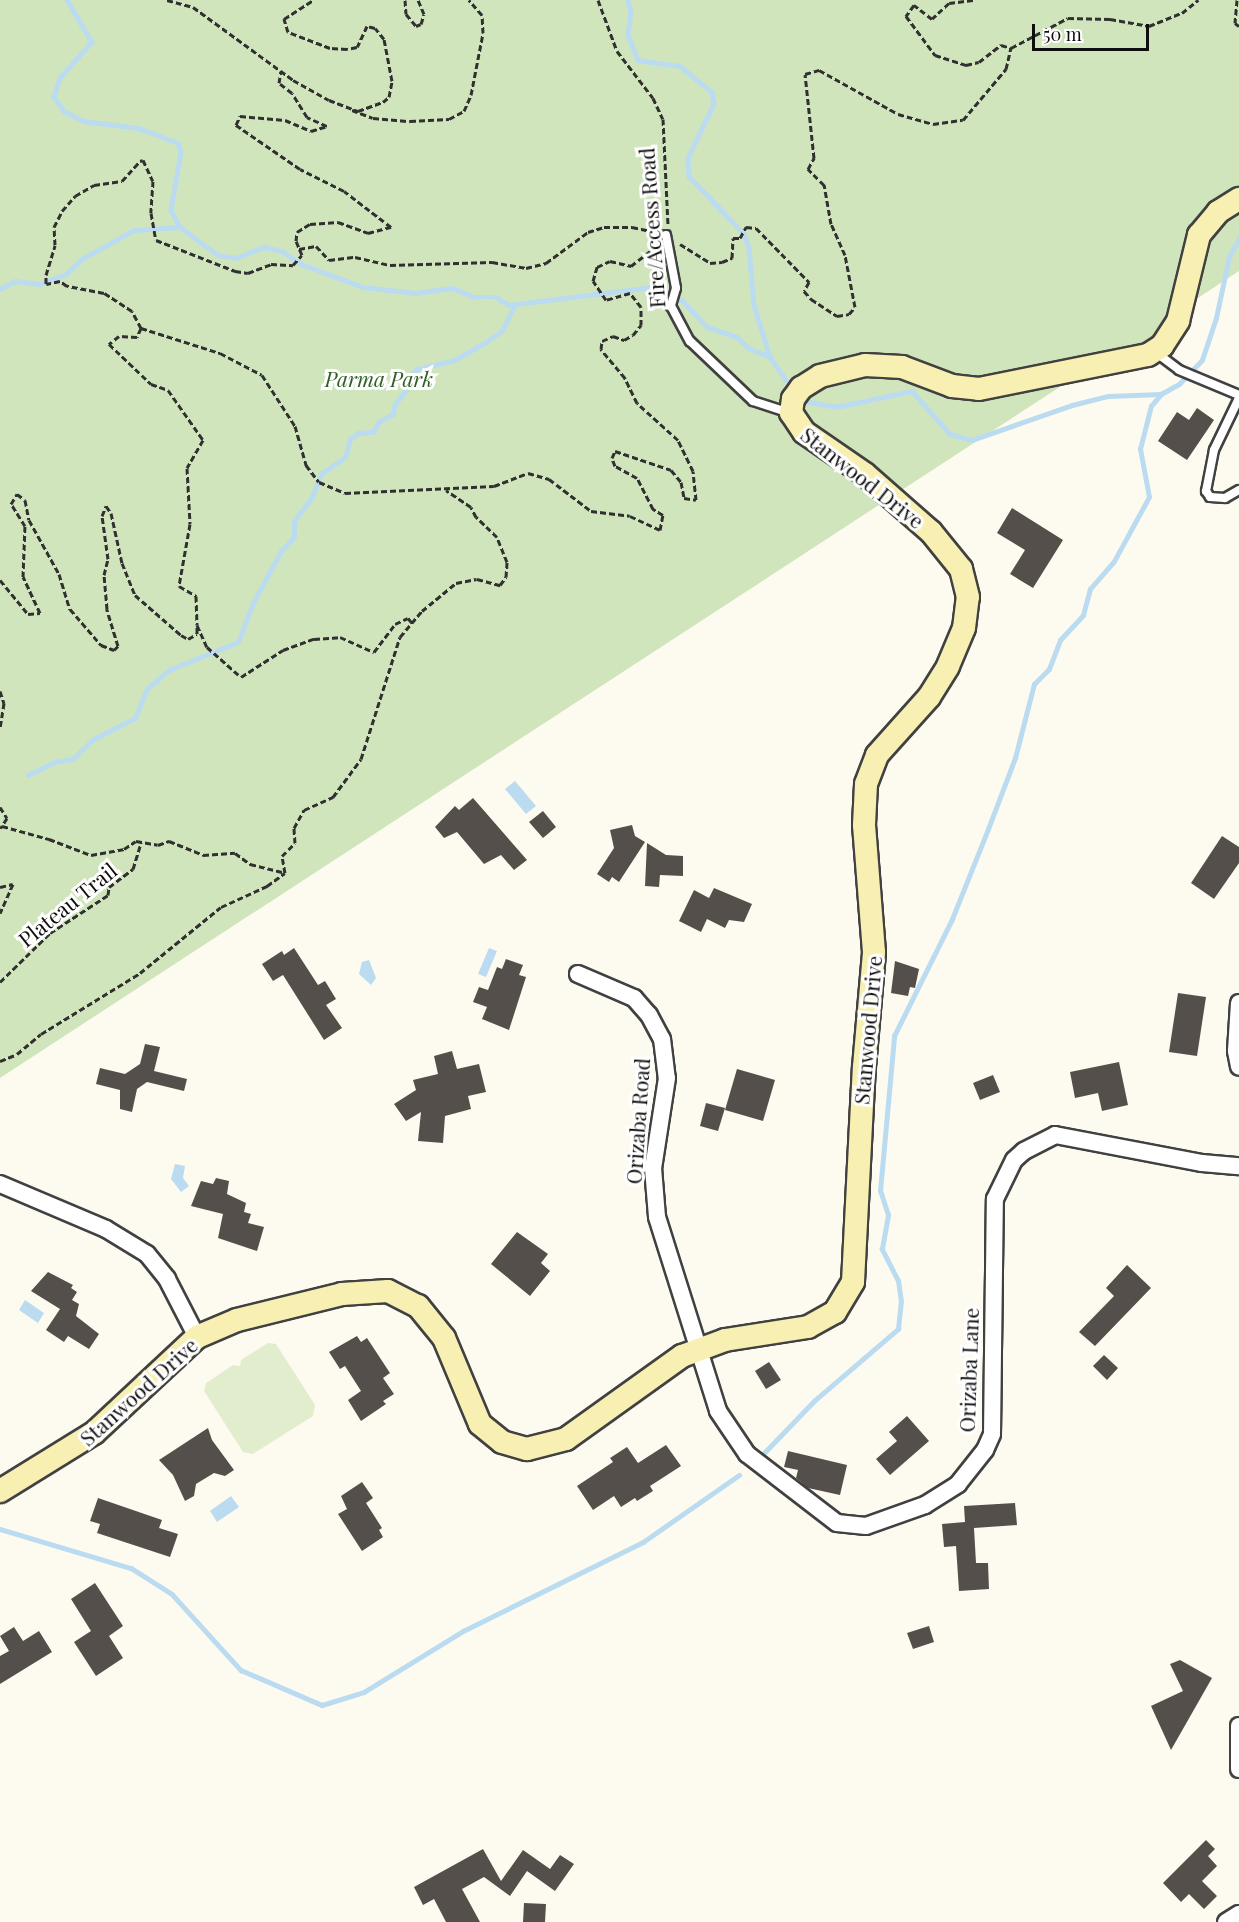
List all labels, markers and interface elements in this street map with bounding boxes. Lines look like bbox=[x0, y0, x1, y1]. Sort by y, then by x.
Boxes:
scale bar bbox=[1035, 12, 1152, 50]
text: 50 m bbox=[1043, 22, 1082, 46]
street label: Fire/Access Road bbox=[633, 147, 669, 309]
park label: Parma Park bbox=[325, 365, 433, 391]
street label: Stanwood Drive bbox=[796, 421, 930, 533]
street label: Plateau Trail bbox=[13, 857, 121, 951]
street label: Stanwood Drive bbox=[848, 954, 886, 1106]
street label: Orizaba Road bbox=[620, 1057, 654, 1185]
street label: Orizaba Lane bbox=[953, 1307, 983, 1433]
street label: Stanwood Drive bbox=[74, 1332, 202, 1450]

